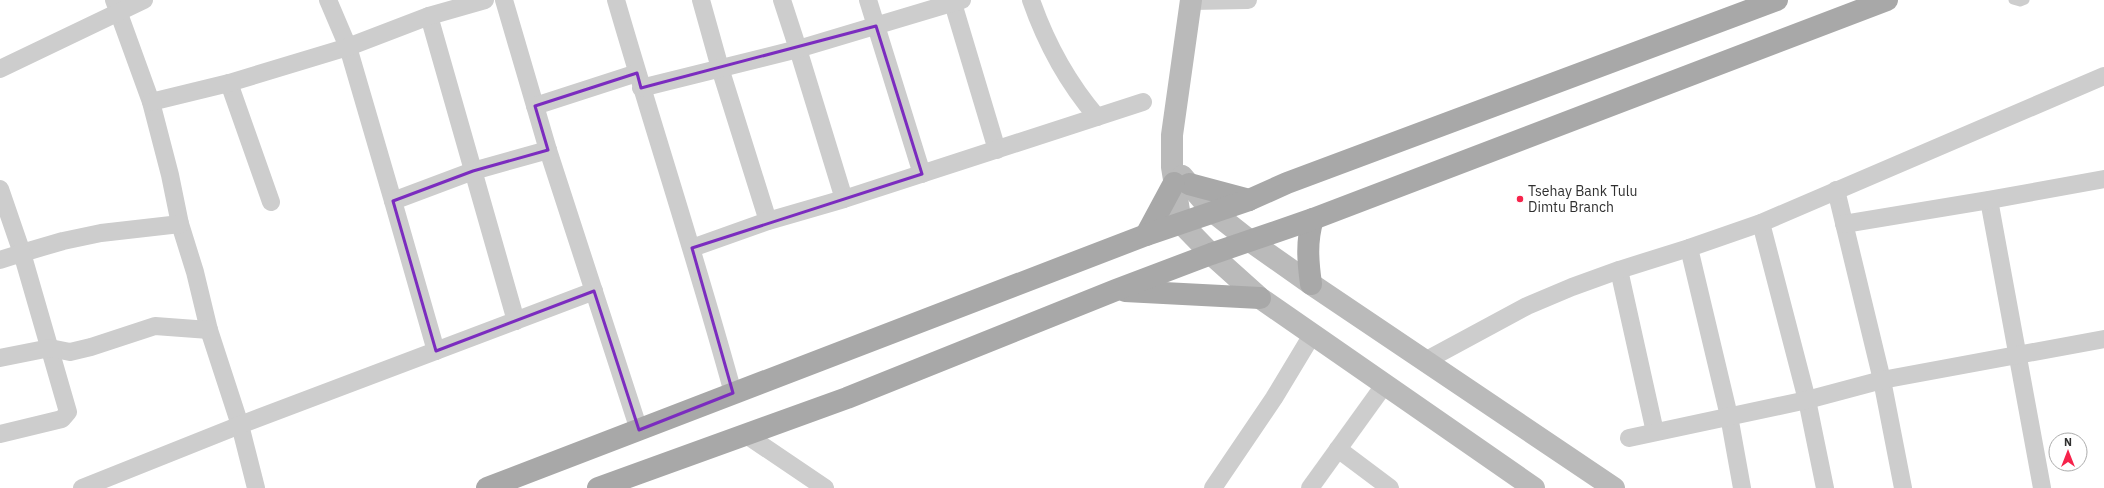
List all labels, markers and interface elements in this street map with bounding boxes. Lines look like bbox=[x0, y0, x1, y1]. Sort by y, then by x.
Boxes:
place label: Tsehay Bank Tulu Dimtu Branch bbox=[1528, 182, 1637, 216]
marker: Tsehay Bank Tulu Dimtu Branch bbox=[1515, 194, 1525, 204]
north arrow bbox=[2048, 432, 2088, 472]
text: N bbox=[2064, 435, 2072, 449]

